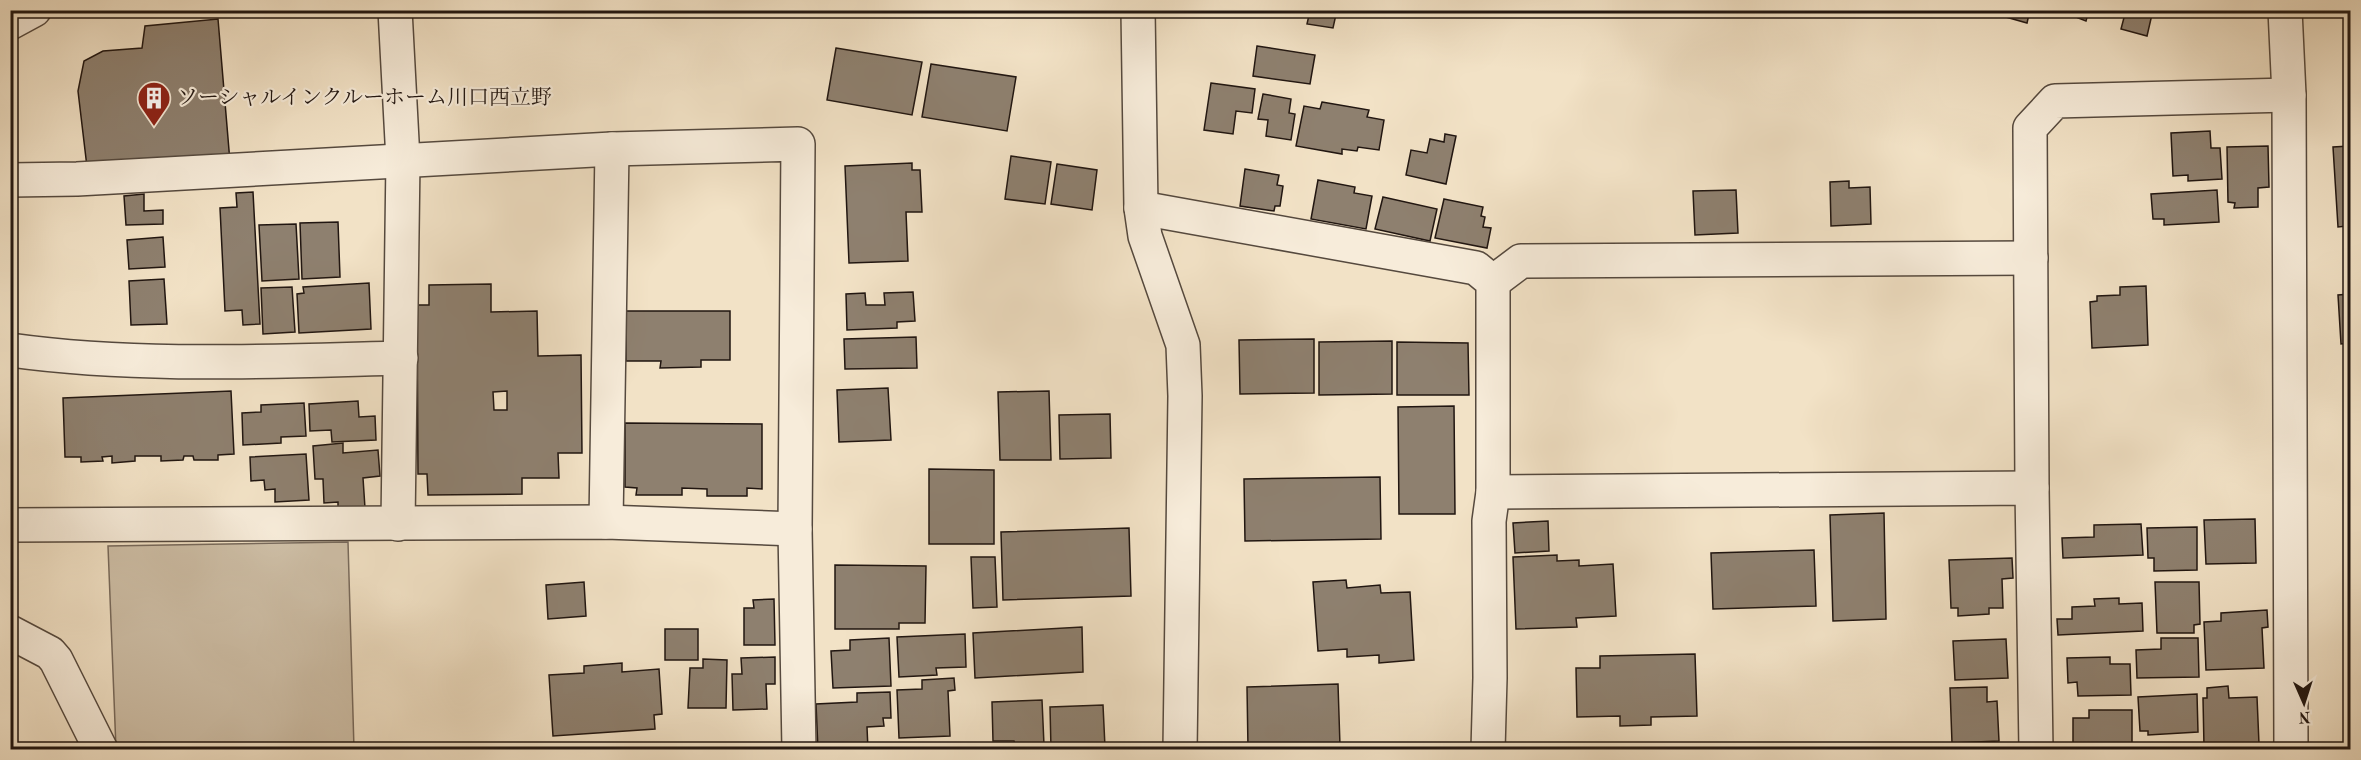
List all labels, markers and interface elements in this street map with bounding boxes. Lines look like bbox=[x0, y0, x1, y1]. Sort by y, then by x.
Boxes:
building icon: ソーシャルインクルーホーム川口西立野 bbox=[136, 80, 172, 127]
place label: ソーシャルインクルーホーム川口西立野 bbox=[177, 86, 552, 109]
north arrow bbox=[2274, 673, 2334, 733]
text: N bbox=[2297, 708, 2311, 724]

